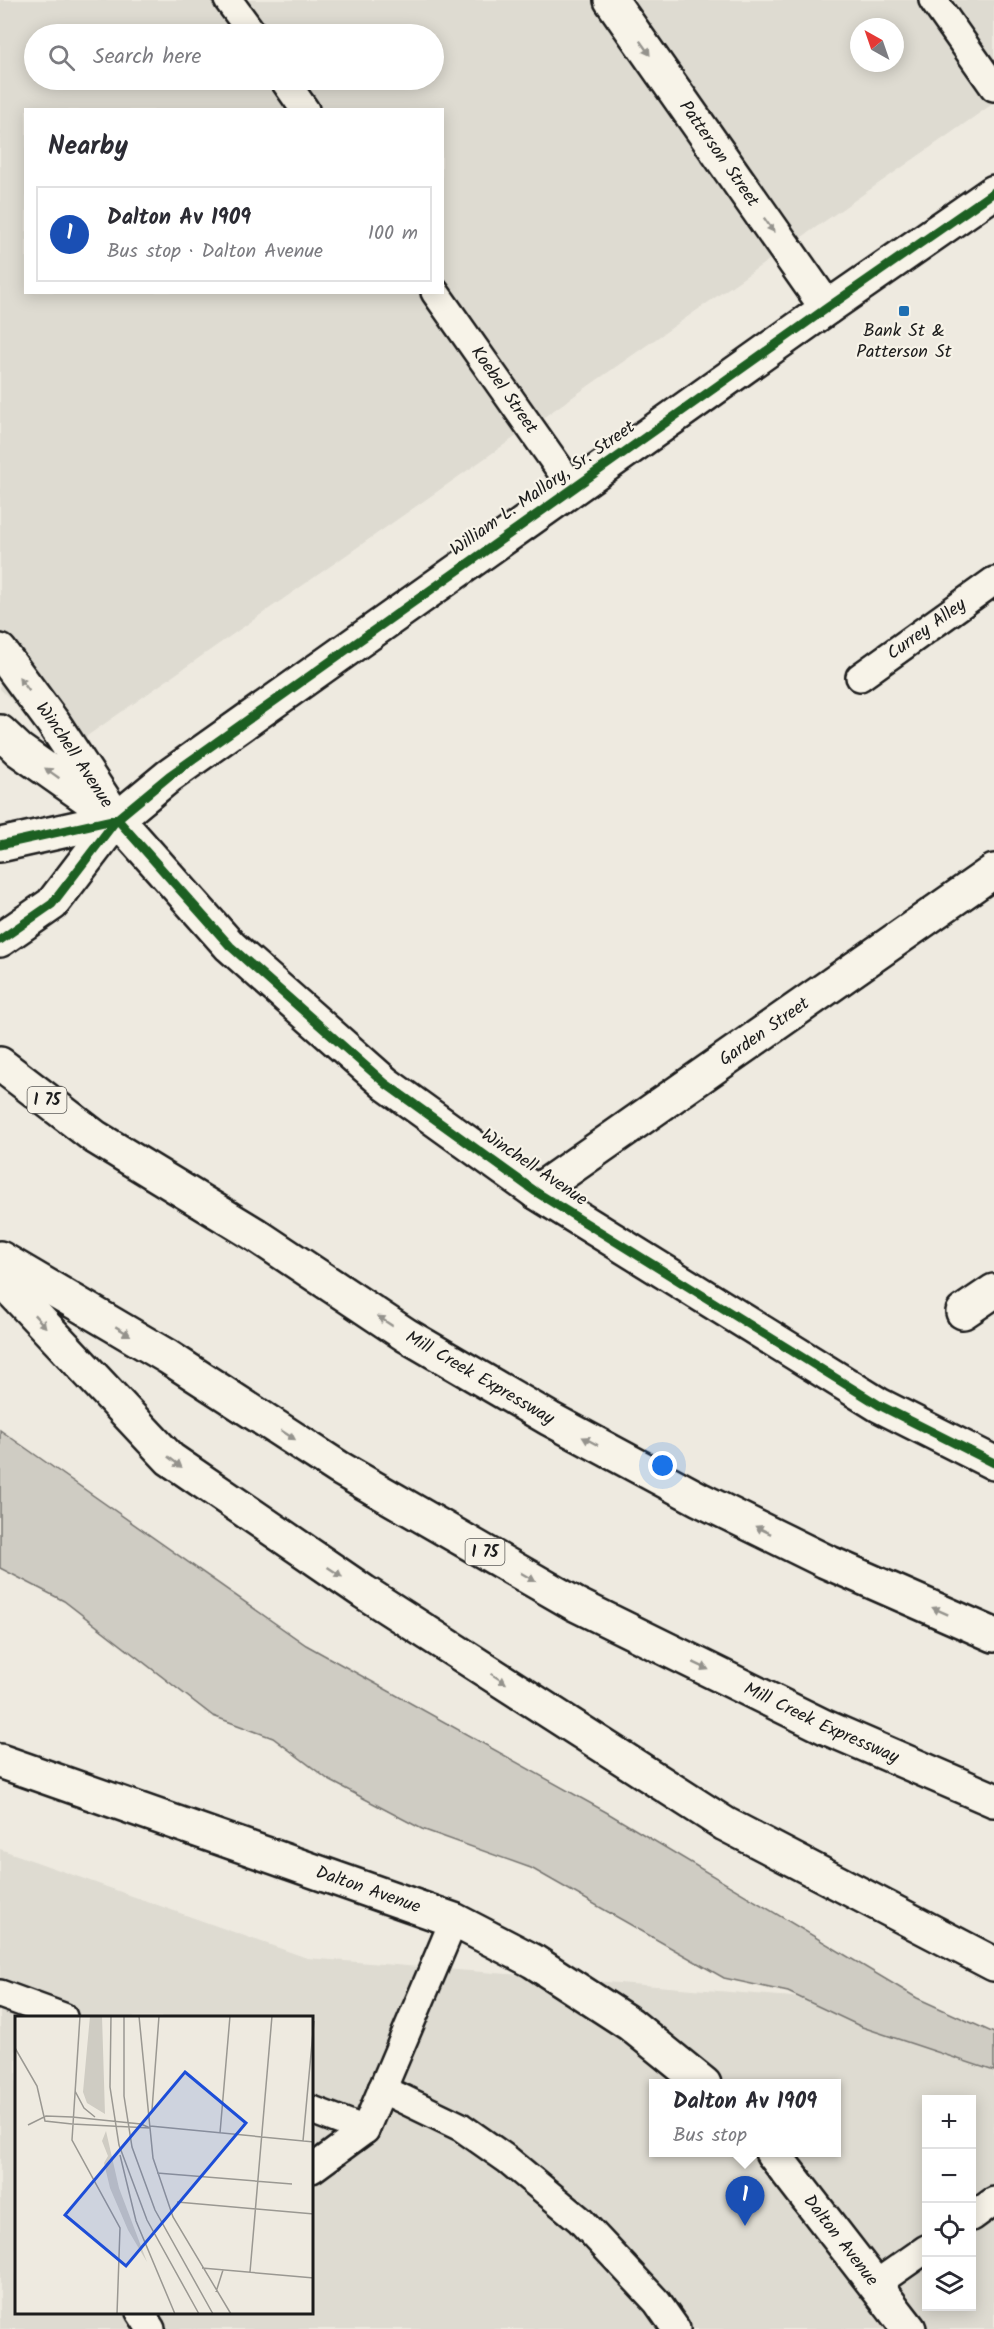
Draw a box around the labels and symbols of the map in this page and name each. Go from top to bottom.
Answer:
north arrow [850,18,904,72]
one-way arrow [639,40,650,56]
street label: Patterson Street [671,95,767,214]
one-way arrow [763,217,774,233]
marker: Bank St & Patterson St [897,304,911,318]
place label: Bank St & Patterson St [856,317,953,367]
street label: Koebel Street [463,340,546,441]
street label: William L. Mallory, Sr. Street [444,413,643,564]
street label: Currey Alley [881,590,973,668]
one-way arrow [19,677,31,692]
street label: Winchell Avenue [28,696,120,814]
one-way arrow [44,767,60,779]
street label: Garden Street [713,989,817,1074]
road number: I 75 [28,1087,66,1113]
street label: Winchell Avenue [475,1122,593,1214]
one-way arrow [33,1313,46,1328]
one-way arrow [378,1315,394,1327]
street label: Mill Creek Expressway [400,1323,560,1433]
one-way arrow [115,1325,131,1336]
one-way arrow [279,1429,296,1440]
one-way arrow [581,1436,598,1446]
your location [648,1451,677,1480]
one-way arrow [167,1455,183,1468]
one-way arrow [754,1526,772,1536]
road number: I 75 [466,1539,504,1565]
one-way arrow [327,1566,343,1578]
one-way arrow [520,1571,536,1582]
one-way arrow [931,1606,949,1616]
one-way arrow [693,1661,710,1670]
one-way arrow [491,1673,507,1684]
street label: Mill Creek Expressway [739,1675,904,1772]
street label: Dalton Avenue [312,1858,425,1922]
inset map [15,2016,314,2314]
pin: 1 [726,2176,764,2226]
street label: Dalton Avenue [796,2188,886,2293]

